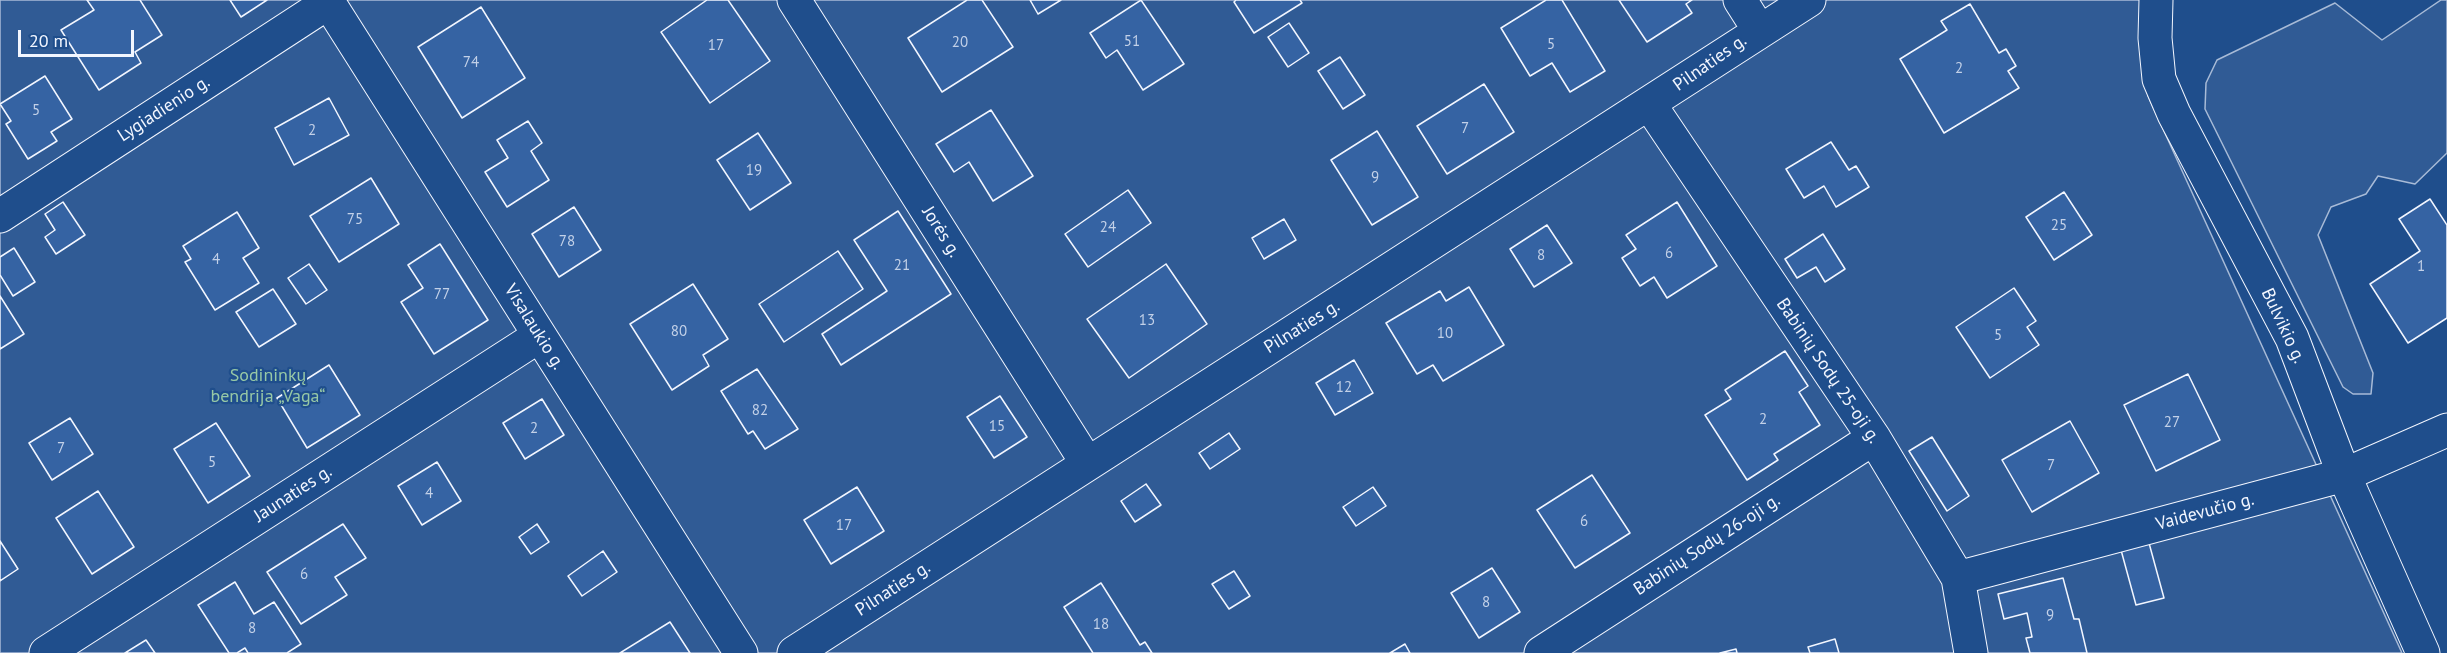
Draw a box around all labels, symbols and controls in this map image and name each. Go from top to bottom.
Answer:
scale bar [21,18,136,56]
text: 20 m [29,29,68,52]
street label: Pilnaties g. [1669,30,1751,96]
house number: 51 [1124,33,1140,51]
house number: 20 [952,34,968,52]
house number: 5 [1547,36,1555,54]
house number: 17 [708,37,724,55]
house number: 74 [463,54,479,72]
house number: 2 [1955,60,1963,78]
street label: Lygiadienio g. [114,71,214,147]
house number: 5 [32,102,40,120]
house number: 7 [1461,120,1469,138]
house number: 2 [308,122,316,140]
house number: 19 [746,162,762,180]
house number: 9 [1371,169,1379,187]
street label: Jorės g. [917,203,965,261]
house number: 75 [347,211,363,229]
house number: 25 [2051,217,2067,235]
house number: 24 [1100,219,1116,237]
house number: 78 [559,233,575,251]
house number: 6 [1665,245,1673,263]
house number: 8 [1537,247,1545,265]
house number: 4 [212,251,220,269]
house number: 21 [894,257,910,275]
house number: 1 [2417,258,2425,276]
street label: Visalaukio g. [499,280,569,374]
street label: Bulvikio g. [2256,285,2310,367]
house number: 77 [434,286,450,304]
street label: Babinių Sodų 25-oji g. [1771,294,1885,448]
street label: Pilnaties g. [1260,295,1344,359]
house number: 13 [1139,312,1155,330]
house number: 80 [671,323,687,341]
house number: 10 [1437,325,1453,343]
house number: 5 [1994,327,2002,345]
park label: Sodininkų bendrija „Vaga“ [211,365,325,407]
house number: 12 [1336,379,1352,397]
house number: 82 [752,402,768,420]
house number: 2 [1759,411,1767,429]
house number: 27 [2164,414,2180,432]
house number: 15 [989,418,1005,436]
house number: 2 [530,420,538,438]
house number: 7 [57,440,65,458]
house number: 5 [208,454,216,472]
house number: 7 [2047,457,2055,475]
street label: Jaunaties g. [250,461,336,527]
house number: 4 [425,485,433,503]
street label: Vaidevučio g. [2154,489,2256,535]
street label: Babinių Sodų 26-oji g. [1630,490,1784,600]
house number: 6 [1580,513,1588,531]
house number: 17 [836,517,852,535]
street label: Pilnaties g. [852,557,934,621]
house number: 6 [300,566,308,584]
house number: 8 [1482,594,1490,612]
house number: 9 [2046,607,2054,625]
house number: 18 [1093,616,1109,634]
house number: 8 [248,620,256,638]

